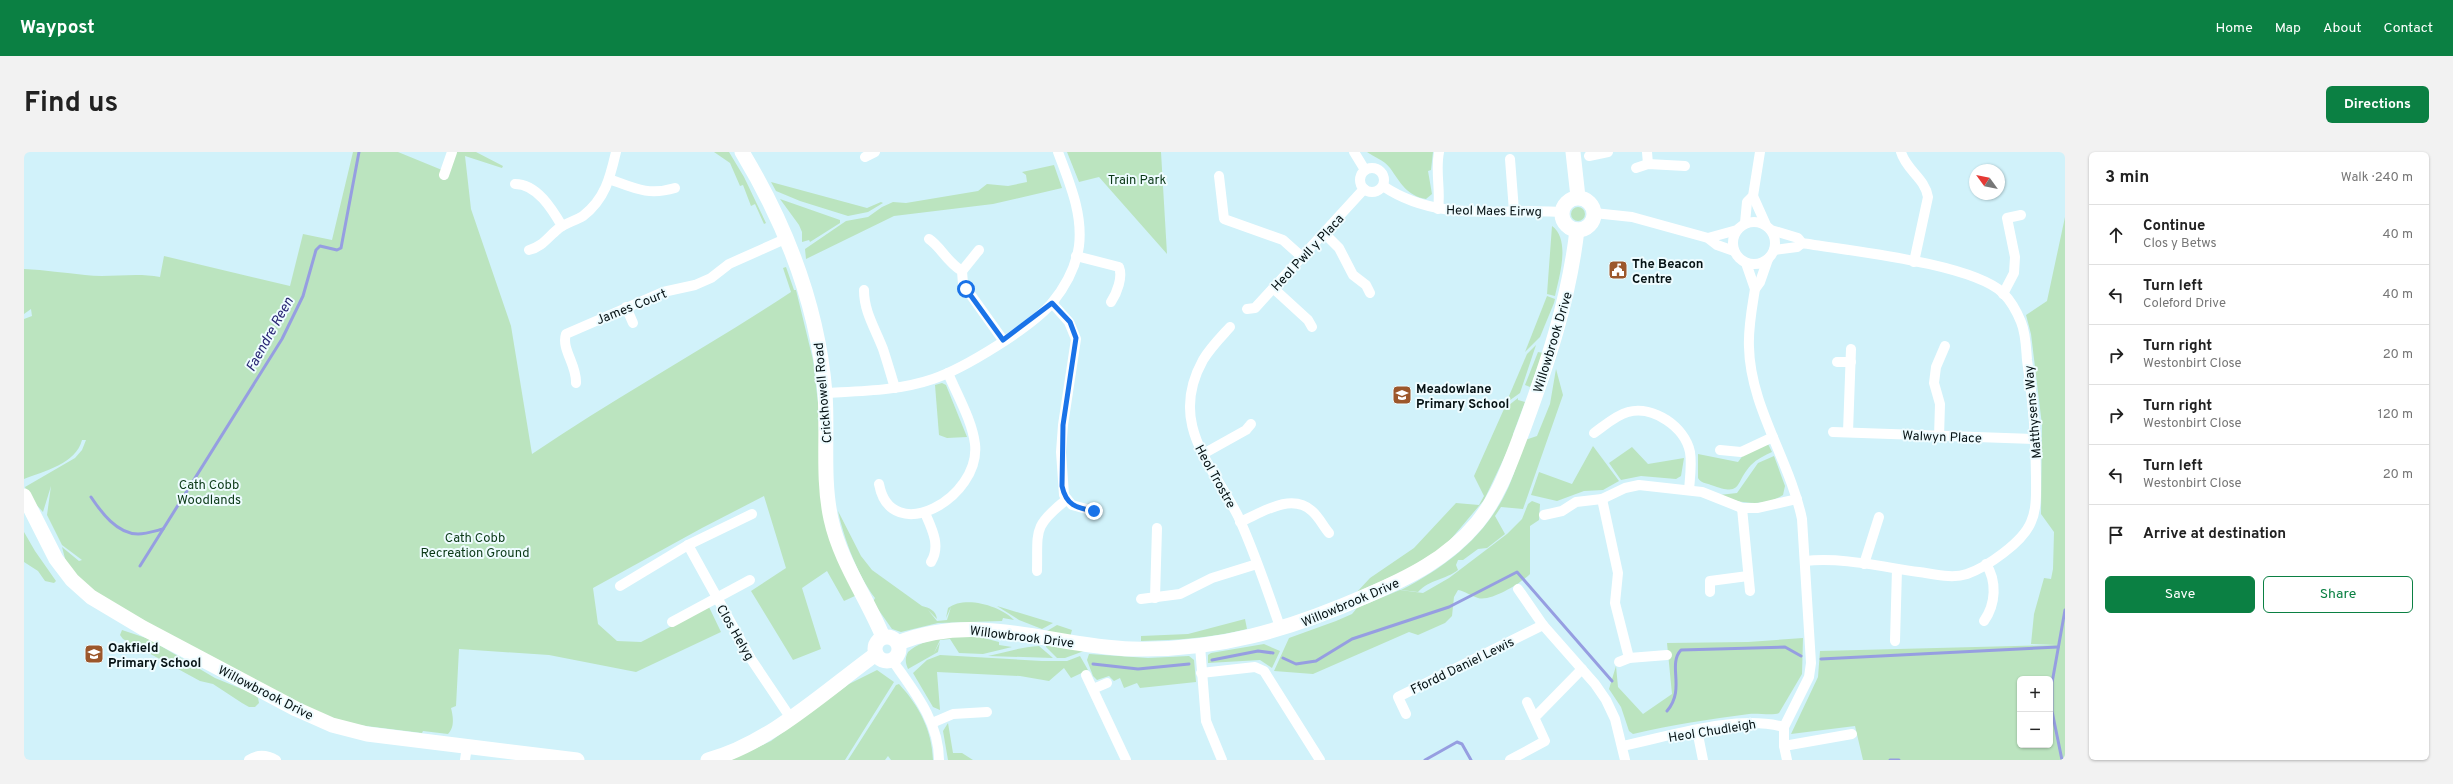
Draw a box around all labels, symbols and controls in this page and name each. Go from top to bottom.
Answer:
text: Waypost [20,16,95,40]
text: Home [2216,20,2253,37]
text: Map [2275,20,2301,37]
text: About [2323,20,2362,37]
text: Contact [2384,20,2433,37]
text: Find us [24,86,118,122]
button: Directions [2326,86,2429,123]
north arrow [1969,164,2005,200]
text: 3 min [2105,167,2149,189]
text: Walk · 240 m [2341,170,2413,186]
park label: Train Park [1108,173,1166,189]
street label: Heol Maes Eirwg [1446,203,1542,221]
street label: Heol Pwll y Placa [1269,212,1348,295]
text: Continue [2143,217,2205,236]
icon: ahead [2105,224,2127,246]
text: 40 m [2383,227,2413,243]
text: Clos y Betws [2143,236,2217,252]
place label: The Beacon Centre [1632,257,1704,288]
public building icon: The Beacon Centre [1607,259,1629,281]
text: Turn left [2143,277,2203,296]
route start [957,280,975,298]
icon: left [2105,284,2127,306]
street label: James Court [594,286,669,329]
text: 40 m [2383,287,2413,303]
street label: Willowbrook Drive [1531,290,1577,395]
water label: Faendre Reen [243,294,298,375]
text: Coleford Drive [2143,296,2226,312]
text: Turn right [2143,337,2212,356]
street label: Crickhowell Road [812,342,836,444]
icon: right [2105,344,2127,366]
text: 20 m [2383,347,2413,363]
text: Westonbirt Close [2143,356,2242,372]
street label: Matthysens Way [2022,364,2046,459]
place label: Meadowlane Primary School [1416,382,1509,413]
school or university icon: Meadowlane Primary School [1391,384,1413,406]
text: Turn right [2143,397,2212,416]
icon: right [2105,404,2127,426]
text: 120 m [2378,407,2413,423]
text: Westonbirt Close [2143,416,2242,432]
street label: Walwyn Place [1902,429,1982,447]
street label: Heol Trostre [1190,443,1238,511]
text: Turn left [2143,457,2203,476]
icon: left [2105,464,2127,486]
text: 20 m [2383,467,2413,483]
text: Westonbirt Close [2143,476,2242,492]
park label: Cath Cobb Woodlands [177,478,241,509]
route end [1085,502,1103,520]
icon: arrive [2105,524,2127,546]
text: Arrive at destination [2143,525,2286,544]
park label: Cath Cobb Recreation Ground [420,531,530,562]
street label: Willowbrook Drive [1299,576,1402,632]
button: Save [2105,576,2255,613]
button: Share [2263,576,2413,613]
street label: Clos Helyg [712,602,757,664]
street label: Willowbrook Drive [969,624,1075,652]
street label: Ffordd Daniel Lewis [1408,635,1517,699]
place label: Oakfield Primary School [108,641,201,672]
school or university icon: Oakfield Primary School [83,643,105,665]
street label: Willowbrook Drive [215,663,315,725]
map controls [2017,676,2053,748]
button: + [2017,676,2053,712]
button: − [2017,712,2053,748]
street label: Heol Chudleigh [1667,717,1757,747]

